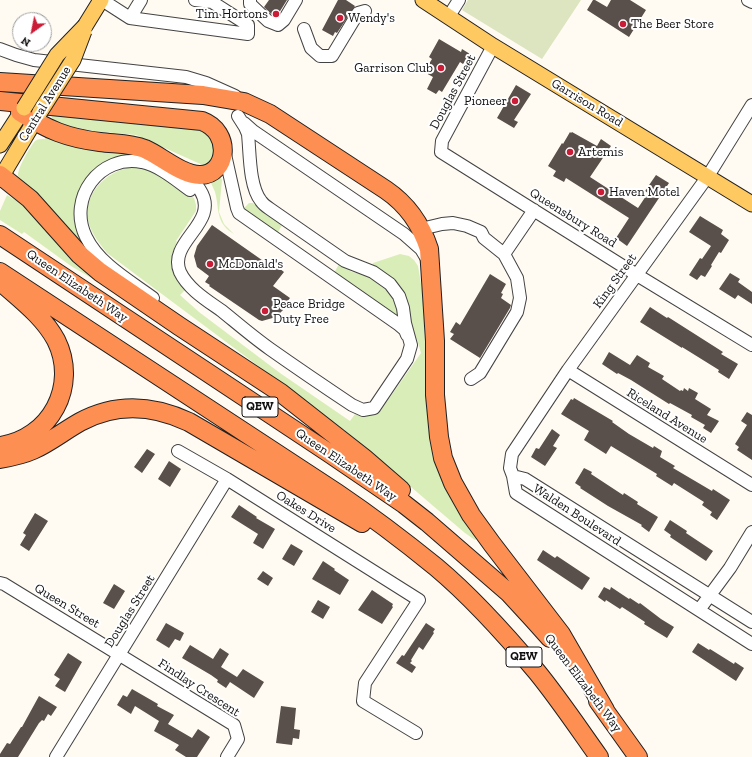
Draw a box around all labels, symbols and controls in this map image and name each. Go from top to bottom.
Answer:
place label: Tim Hortons [196,6,268,22]
marker: Tim Hortons [271,9,281,19]
place label: Wendy's [348,10,395,26]
north arrow [12,12,52,52]
marker: Wendy's [335,13,345,23]
place label: The Beer Store [631,16,714,32]
marker: The Beer Store [618,19,628,29]
text: N [19,34,33,49]
street label: Douglas Street [427,52,479,132]
place label: Garrison Club [354,60,433,76]
street label: Central Avenue [16,63,74,145]
marker: Garrison Club [436,63,446,73]
street label: Garrison Road [548,76,626,130]
place label: Pioneer [464,93,507,109]
marker: Pioneer [510,96,520,106]
place label: Artemis [578,144,623,160]
marker: Artemis [565,147,575,157]
place label: Haven Motel [609,184,680,200]
street label: Queensbury Road [527,185,619,251]
marker: Haven Motel [596,187,606,197]
street label: Queen Elizabeth Way [23,246,131,326]
street label: King Street [590,251,640,311]
place label: McDonald's [218,256,283,272]
marker: McDonald's [205,259,215,269]
place label: Peace Bridge Duty Free [273,296,345,327]
marker: Peace Bridge Duty Free [260,306,270,316]
street label: Riceland Avenue [624,385,710,447]
road number: QEW [242,397,278,417]
street label: Queen Elizabeth Way [292,425,400,505]
street label: Walden Boulevard [530,481,624,549]
street label: Oakes Drive [273,487,339,537]
street label: Douglas Street [101,572,159,650]
street label: Queen Street [31,580,103,632]
street label: Queen Elizabeth Way [541,631,625,735]
road number: QEW [506,647,542,667]
street label: Findlay Crescent [155,656,243,720]

